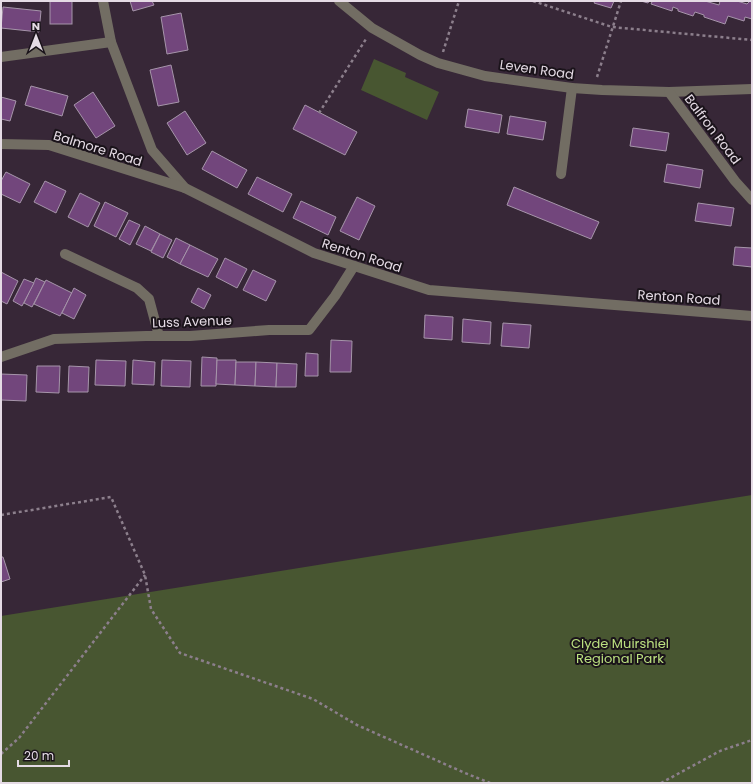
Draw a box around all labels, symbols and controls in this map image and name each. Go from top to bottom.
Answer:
north arrow [16,16,56,56]
text: N [32,18,40,34]
street label: Leven Road [499,55,575,84]
street label: Balfron Road [680,90,745,168]
street label: Balmore Road [51,126,145,171]
street label: Renton Road [319,234,404,277]
street label: Renton Road [637,285,721,310]
street label: Luss Avenue [152,311,232,332]
park label: Clyde Muirshiel Regional Park [571,634,669,668]
scale bar [18,742,69,768]
text: 20 m [24,747,54,764]

